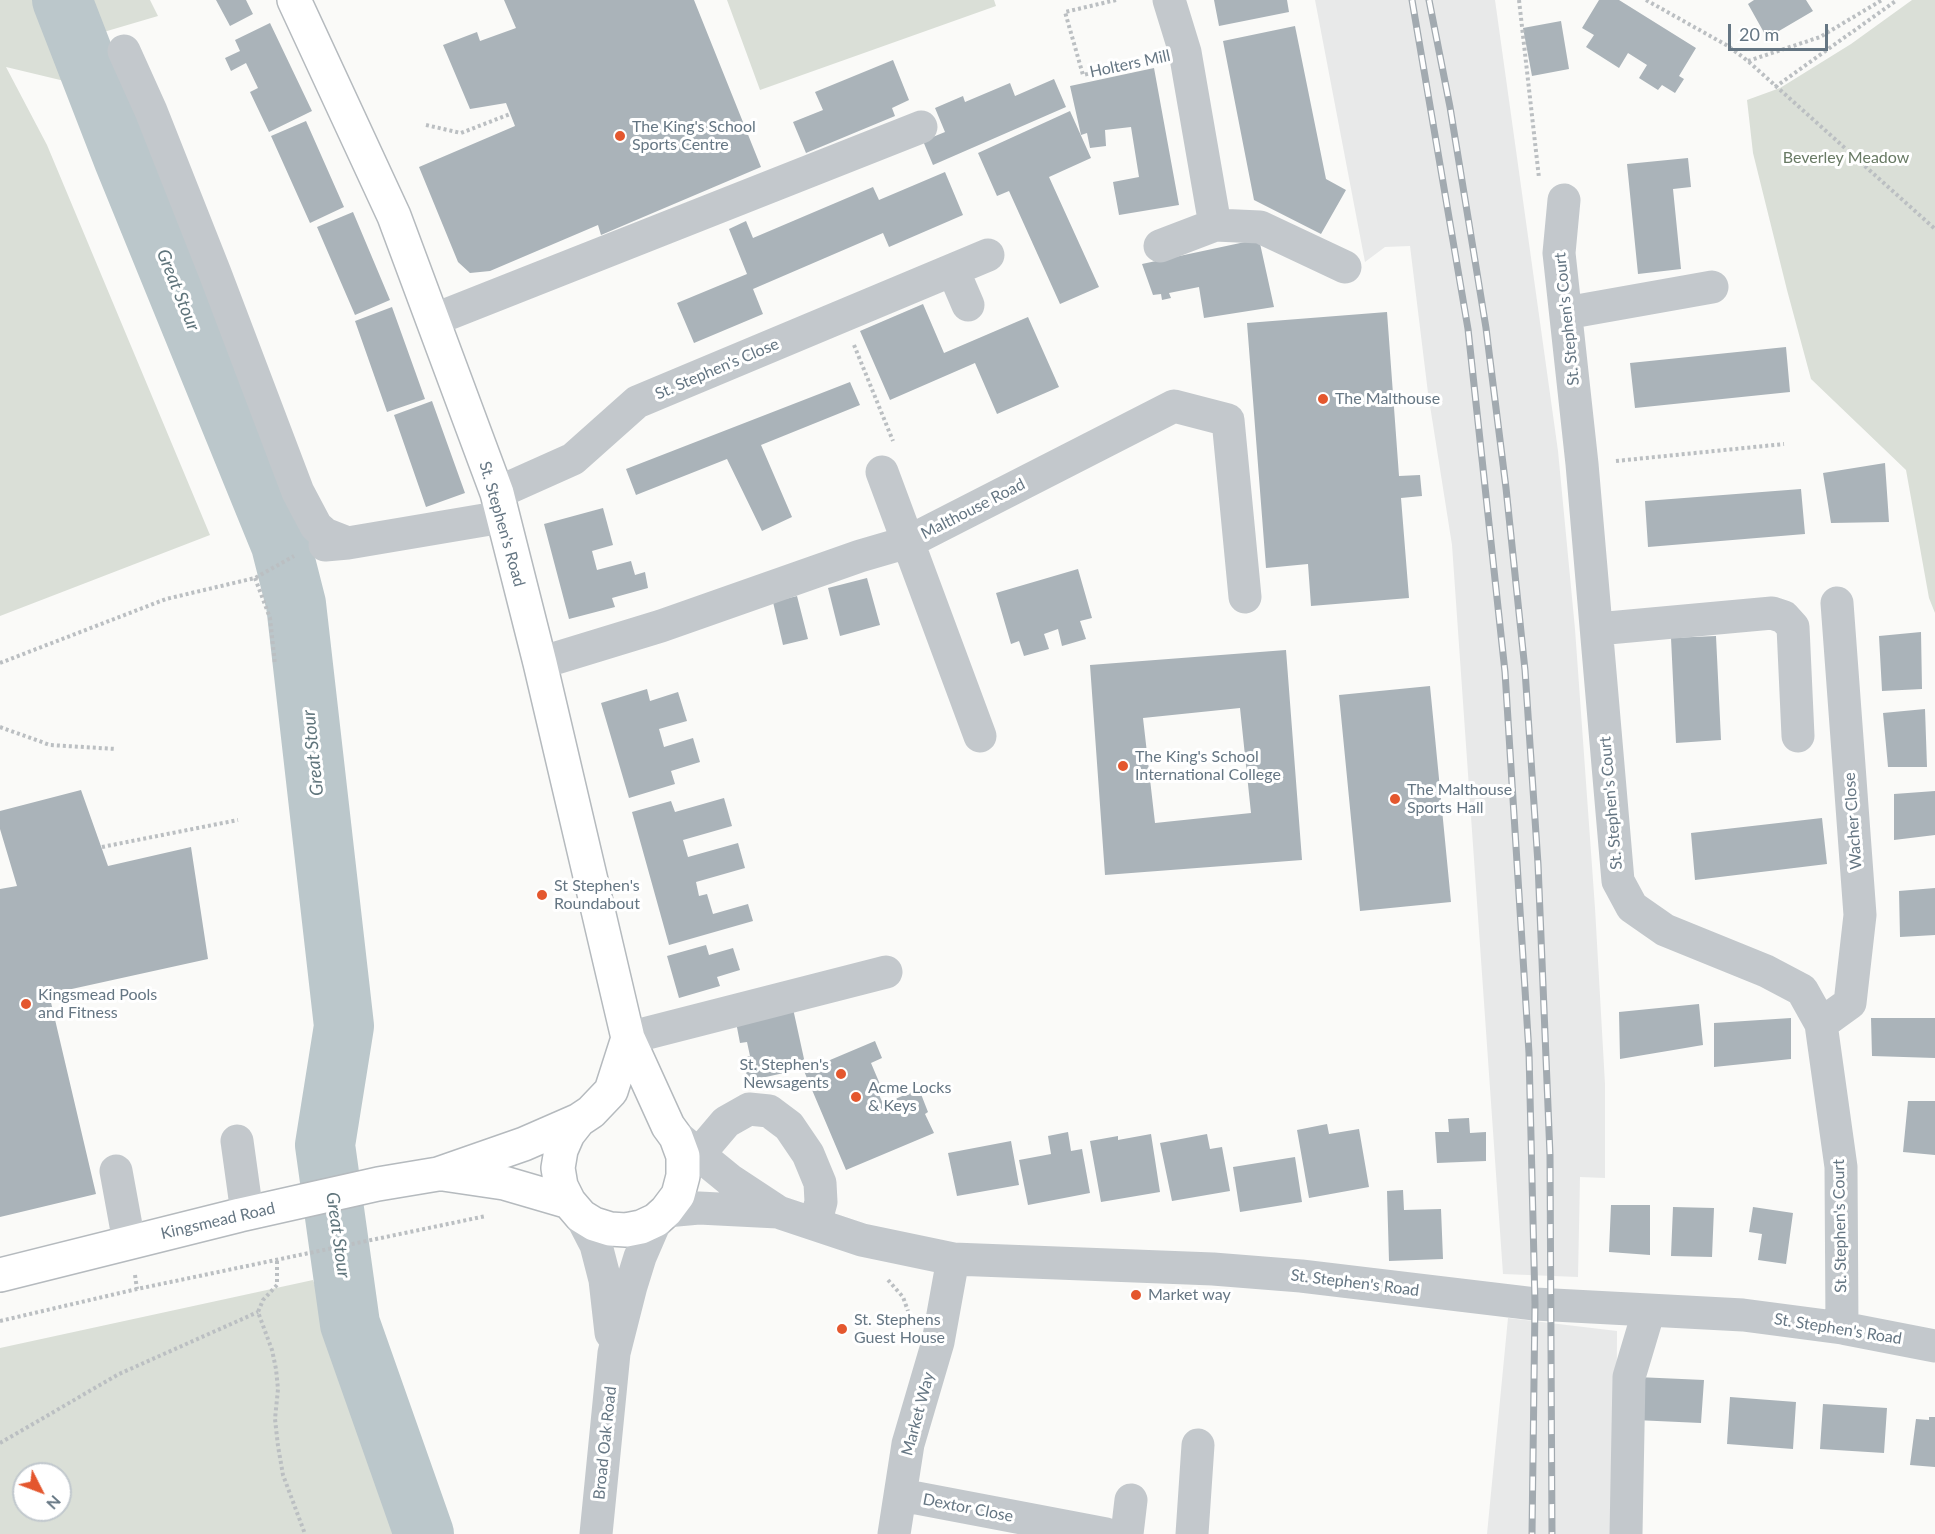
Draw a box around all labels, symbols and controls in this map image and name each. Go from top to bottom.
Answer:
scale bar [1731,12,1832,50]
text: 20 m [1739,23,1779,45]
street label: Holters Mill [1088,46,1172,82]
place label: The King's School Sports Centre [632,117,756,155]
marker: The King's School Sports Centre [613,129,627,143]
park label: Beverley Meadow [1783,148,1909,168]
water label: Great Stour [152,246,204,334]
street label: St. Stephen's Court [1550,251,1584,387]
street label: St. Stephen's Close [652,334,782,404]
place label: The Malthouse [1335,389,1440,409]
marker: The Malthouse [1316,392,1330,406]
street label: St. Stephen's Road [475,459,529,589]
street label: Malthouse Road [918,475,1028,543]
water label: Great Stour [298,709,328,797]
street label: St. Stephen's Court [1596,736,1626,870]
place label: The King's School International College [1135,747,1281,785]
marker: The King's School International College [1116,759,1130,773]
street label: Wacher Close [1840,772,1866,870]
place label: The Malthouse Sports Hall [1407,780,1512,818]
marker: The Malthouse Sports Hall [1388,792,1402,806]
place label: St Stephen's Roundabout [554,876,640,914]
marker: St Stephen's Roundabout [535,888,549,902]
place label: Kingsmead Pools and Fitness [38,985,157,1023]
marker: Kingsmead Pools and Fitness [19,997,33,1011]
place label: St. Stephen's Newsagents [739,1055,829,1093]
marker: St. Stephen's Newsagents [834,1067,848,1081]
place label: Acme Locks & Keys [868,1078,951,1116]
marker: Acme Locks & Keys [849,1090,863,1104]
street label: St. Stephen's Court [1829,1159,1851,1293]
water label: Great Stour [321,1191,355,1279]
street label: Kingsmead Road [159,1199,277,1243]
street label: St. Stephen's Road [1290,1266,1420,1300]
place label: Market way [1148,1285,1231,1305]
marker: Market way [1129,1288,1143,1302]
street label: St. Stephen's Road [1773,1309,1903,1349]
place label: St. Stephens Guest House [854,1310,945,1348]
marker: St. Stephens Guest House [835,1322,849,1336]
street label: Market Way [898,1370,938,1458]
street label: Broad Oak Road [589,1385,621,1501]
north arrow [12,1462,72,1522]
street label: Dextor Close [921,1490,1015,1526]
text: N [43,1492,65,1514]

